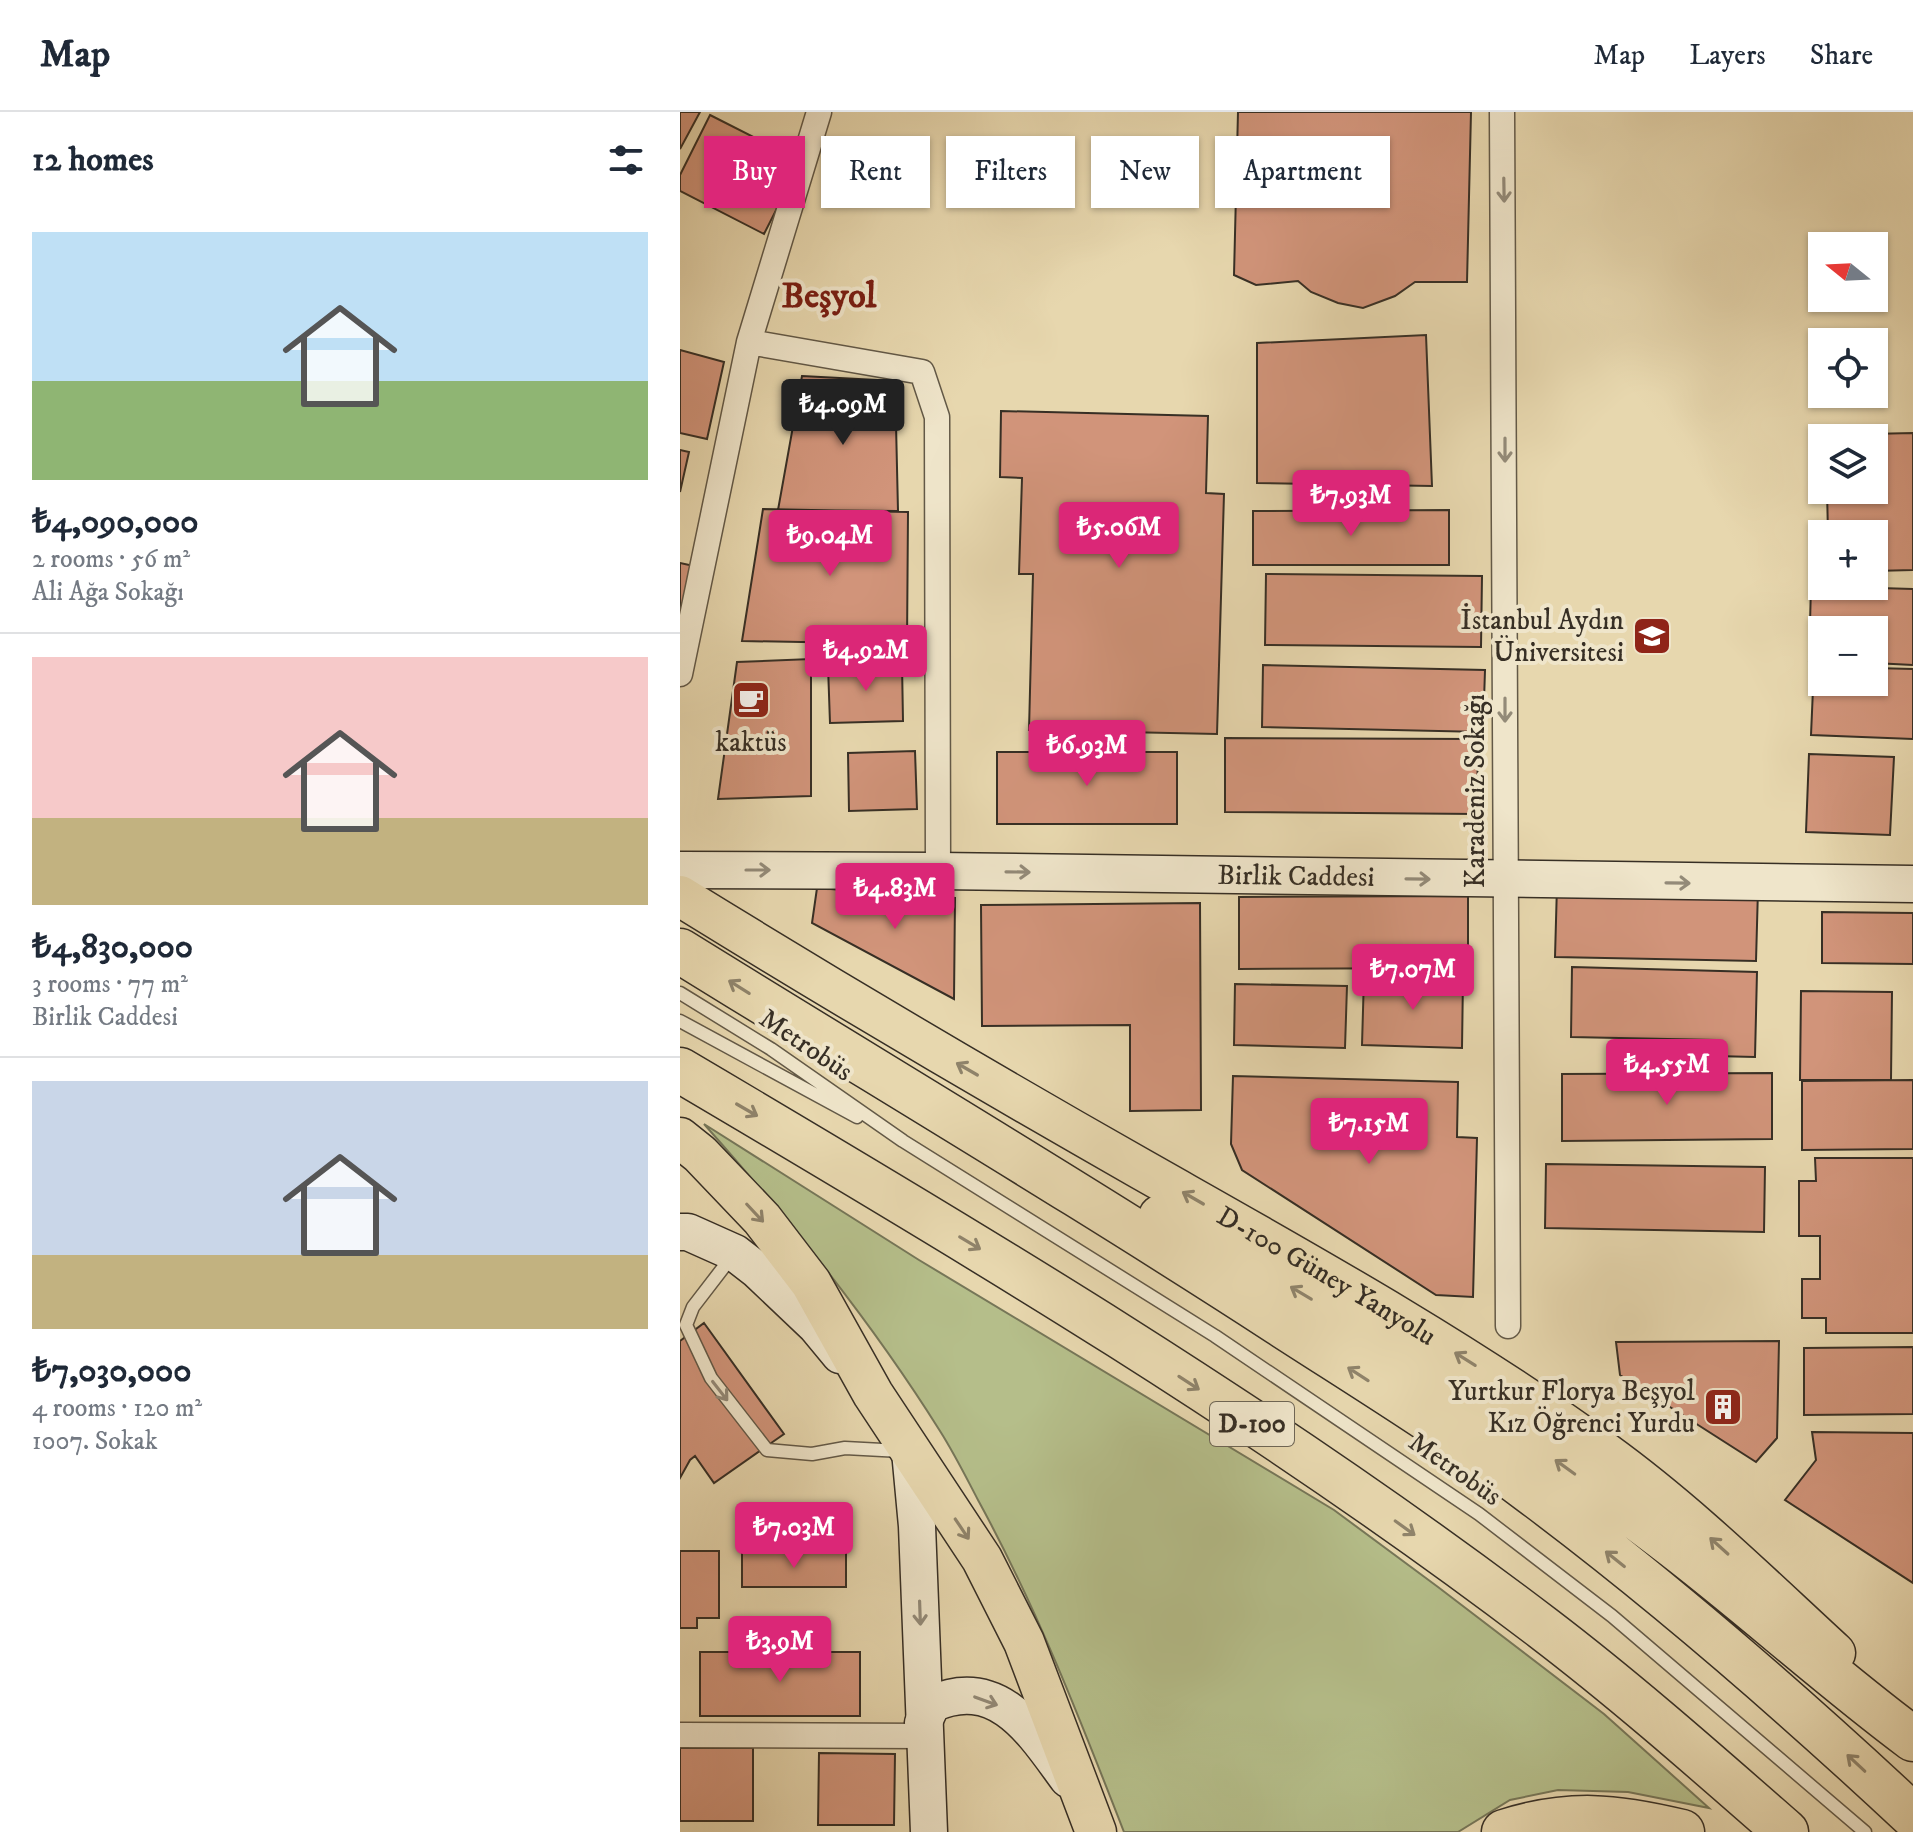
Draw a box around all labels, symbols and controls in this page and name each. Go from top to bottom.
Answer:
text: Map [40,31,110,79]
text: Map [1594,38,1645,73]
text: Layers [1689,38,1766,73]
text: Share [1810,38,1873,73]
chip: Buy [704,136,805,208]
chip: Rent [821,136,930,208]
chip: Filters [946,136,1075,208]
chip: New [1091,136,1199,208]
chip: Apartment [1215,136,1390,208]
icon: filters [604,138,648,182]
text: 12 homes [32,139,154,181]
one-way arrow [1496,176,1511,203]
north arrow [1808,232,1888,312]
map controls [1808,232,1888,696]
district label: Beşyol [782,274,878,319]
icon: home [268,284,412,428]
button: locate [1808,328,1888,408]
pin: ₺4.09M [778,379,908,447]
text: ₺4.09M [799,388,887,421]
button: layers [1808,424,1888,504]
one-way arrow [1497,436,1513,463]
pin: ₺7.93M [1286,470,1416,538]
text: ₺7.93M [1310,479,1392,512]
text: ₺4,090,000 [32,501,199,543]
pin: ₺5.06M [1054,502,1184,570]
pin: ₺9.04M [765,510,895,578]
text: ₺5.06M [1077,511,1161,544]
text: ₺9.04M [787,519,873,552]
button: + [1808,520,1888,600]
text: 2 rooms · 56 m² [32,543,190,576]
text: Ali Ağa Sokağı [32,576,184,609]
place label: İstanbul Aydın Üniversitesi [1460,603,1624,670]
school or university icon: İstanbul Aydın Üniversitesi [1631,615,1673,657]
button: − [1808,616,1888,696]
pin: ₺4.92M [801,625,931,693]
text: ₺4.92M [823,634,909,667]
cafe icon: kaktüs [730,679,772,721]
street label: Karadeniz Sokağı [1458,694,1493,888]
one-way arrow [1497,696,1513,723]
icon: home [268,709,412,853]
pin: ₺6.93M [1022,720,1152,788]
place label: kaktüs [715,725,787,760]
text: ₺6.93M [1046,729,1128,762]
street label: Birlik Caddesi [1217,857,1375,894]
one-way arrow [744,862,771,878]
pin: ₺4.83M [830,863,960,931]
one-way arrow [1004,864,1031,880]
one-way arrow [1404,871,1431,887]
text: ₺4.83M [853,872,937,905]
one-way arrow [1664,875,1691,890]
text: ₺4,830,000 [32,926,193,968]
pin: ₺7.07M [1348,944,1478,1012]
text: ₺7.07M [1370,953,1456,986]
text: 3 rooms · 77 m² [32,968,188,1001]
one-way arrow [728,979,751,995]
text: Birlik Caddesi [32,1001,178,1034]
street label: Metrobüs [752,1001,860,1089]
pin: ₺4.55M [1602,1039,1732,1107]
text: ₺4.55M [1624,1048,1710,1081]
one-way arrow [956,1061,980,1076]
pin: ₺7.15M [1304,1098,1434,1166]
one-way arrow [735,1102,758,1118]
text: ₺7.15M [1329,1107,1409,1140]
icon: home [268,1133,412,1277]
one-way arrow [1182,1190,1205,1206]
street label: D-100 Güney Yanyolu [1211,1198,1443,1354]
one-way arrow [746,1203,765,1223]
one-way arrow [958,1236,981,1252]
one-way arrow [1290,1285,1313,1301]
text: ₺7,030,000 [32,1350,192,1392]
one-way arrow [1454,1350,1477,1366]
one-way arrow [1348,1366,1370,1382]
place label: Yurtkur Florya Beşyol Kız Öğrenci Yurdu [1448,1374,1696,1441]
one-way arrow [1178,1375,1200,1391]
one-way arrow [711,1380,729,1401]
building icon: Yurtkur Florya Beşyol Kız Öğrenci Yurdu [1702,1386,1744,1428]
text: 4 rooms · 120 m² [32,1392,202,1425]
road number: D-100 [1210,1402,1294,1446]
street label: Metrobüs [1402,1424,1508,1514]
text: 1007. Sokak [32,1425,158,1458]
one-way arrow [1555,1458,1576,1475]
pin: ₺7.03M [729,1502,859,1570]
text: ₺7.03M [753,1511,835,1544]
one-way arrow [954,1518,971,1540]
one-way arrow [1394,1520,1416,1536]
one-way arrow [1709,1537,1729,1556]
one-way arrow [1605,1550,1625,1568]
one-way arrow [912,1599,927,1626]
pin: ₺3.9M [724,1616,836,1684]
text: ₺3.9M [746,1625,814,1658]
one-way arrow [973,1694,998,1709]
one-way arrow [1846,1754,1866,1772]

